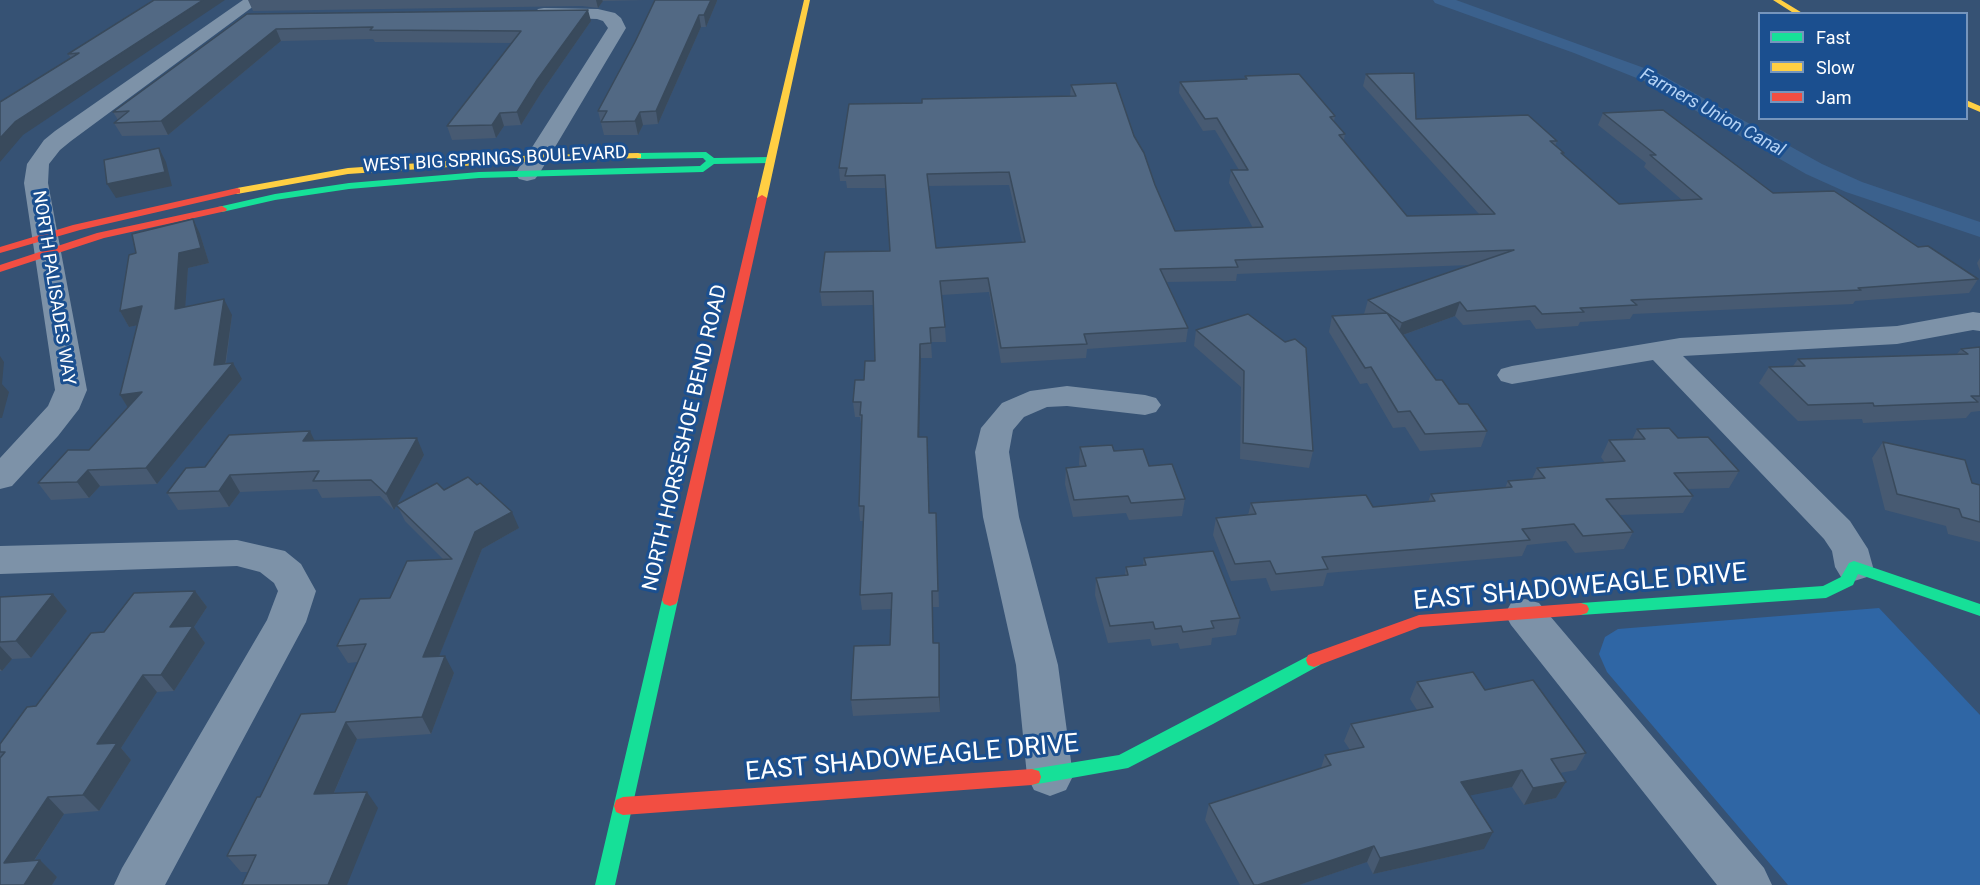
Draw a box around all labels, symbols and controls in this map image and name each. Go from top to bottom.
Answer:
legend [1758,12,1968,120]
text: Fast [1816,27,1851,48]
text: Slow [1816,57,1855,78]
water label: Farmers Union Canal [1636,64,1788,162]
text: Jam [1816,87,1852,108]
street label: WEST BIG SPRINGS BOULEVARD [363,142,627,178]
street label: NORTH PALISADES WAY [27,189,79,387]
street label: NORTH HORSESHOE BEND ROAD [638,282,734,594]
street label: EAST SHADOWEAGLE DRIVE [1412,558,1748,618]
street label: EAST SHADOWEAGLE DRIVE [744,729,1080,789]

